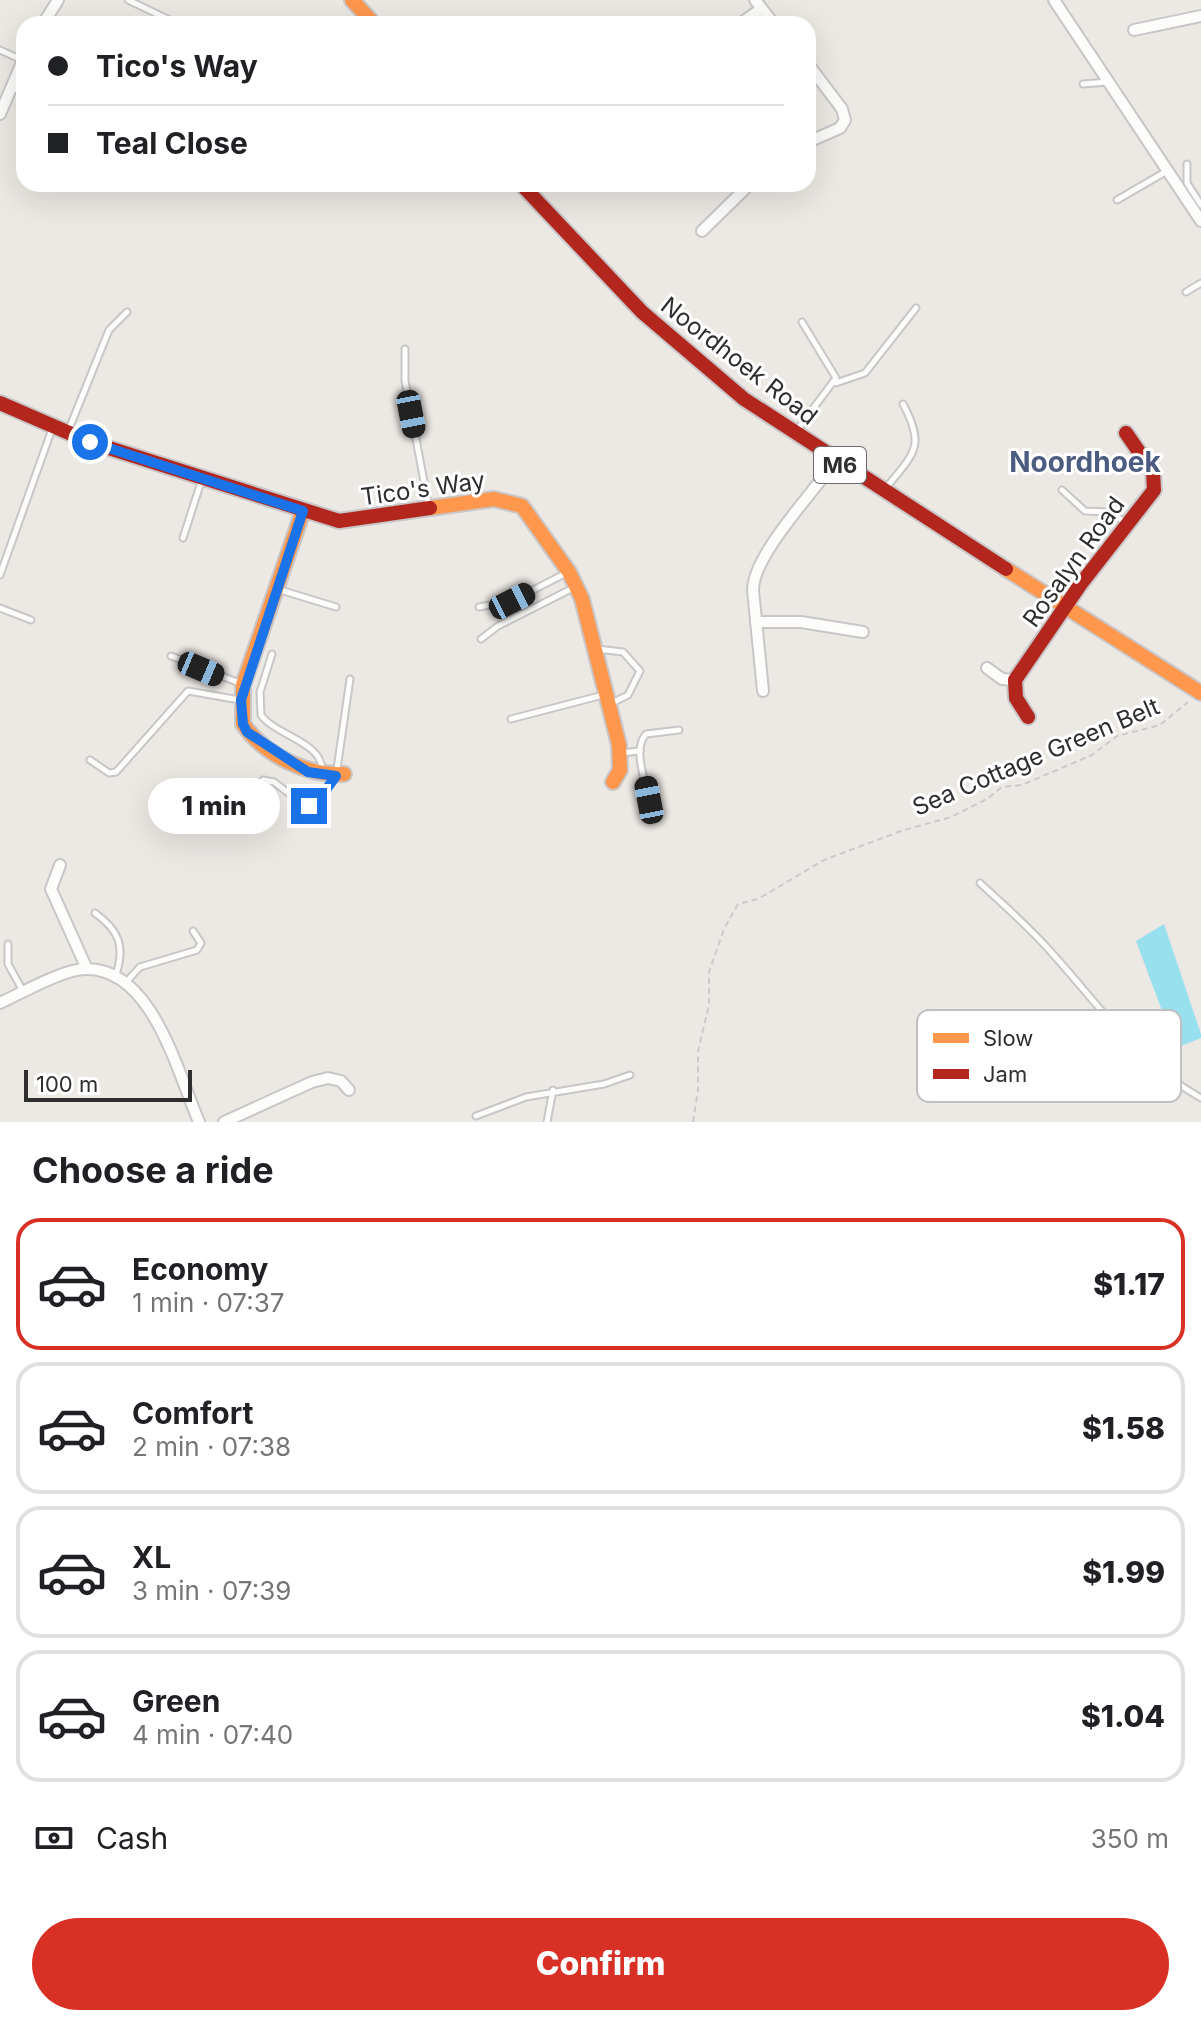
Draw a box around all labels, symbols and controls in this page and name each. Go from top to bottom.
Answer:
text: Tico's Way [96,48,258,84]
text: Teal Close [96,125,248,161]
street label: Noordhoek Road [655,291,823,431]
car [395,388,427,440]
route start [72,424,108,460]
district label: Noordhoek [1009,445,1162,479]
road number: M6 [814,447,866,483]
street label: Tico's Way [359,465,487,512]
street label: Rosalyn Road [1017,491,1131,632]
car [485,579,539,623]
car [174,649,228,689]
street label: Sea Cottage Green Belt [908,691,1164,822]
car [633,774,665,826]
callout: 1 min [149,778,281,834]
route end [291,788,327,824]
text: 1 min [181,790,247,821]
legend [917,1010,1181,1102]
text: Slow [983,1025,1033,1051]
text: Jam [983,1061,1027,1087]
scale bar [24,1066,192,1102]
text: 100 m [36,1071,98,1097]
text: Choose a ride [32,1148,274,1192]
icon: car [36,1248,108,1320]
text: Economy [132,1251,268,1287]
text: $1.17 [1093,1266,1165,1302]
text: 1 min · 07:37 [132,1287,284,1318]
icon: car [36,1392,108,1464]
text: Comfort [132,1395,253,1431]
text: $1.58 [1082,1410,1165,1446]
text: 2 min · 07:38 [132,1431,291,1462]
icon: car [36,1536,108,1608]
text: XL [132,1539,171,1575]
text: $1.99 [1082,1554,1165,1590]
text: 3 min · 07:39 [132,1575,291,1606]
icon: car [36,1680,108,1752]
text: Green [132,1683,220,1719]
text: $1.04 [1081,1698,1165,1734]
text: 4 min · 07:40 [132,1719,293,1750]
icon: cash [32,1816,76,1860]
text: Cash [96,1820,168,1856]
text: 350 m [1091,1823,1169,1854]
button: Confirm [32,1918,1169,2010]

